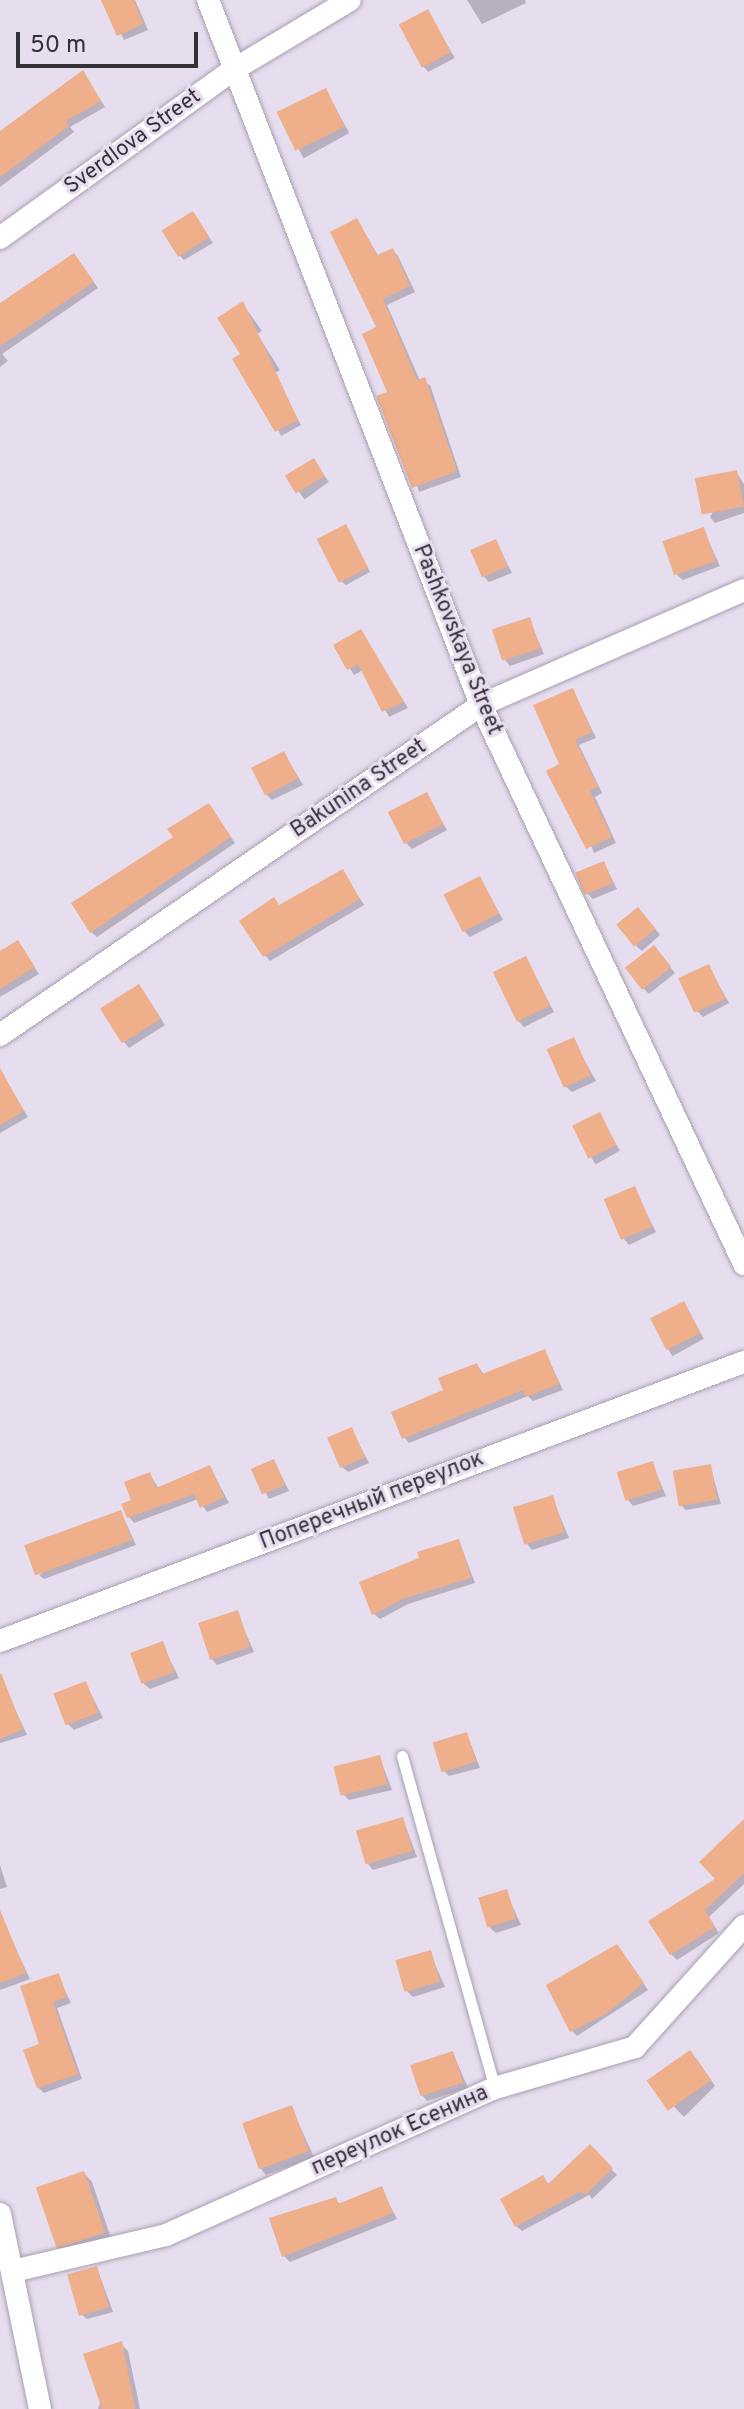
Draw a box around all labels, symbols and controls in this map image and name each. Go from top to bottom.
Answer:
scale bar [20,16,202,66]
text: 50 m [30,31,86,61]
street label: Sverdlova Street [60,84,206,200]
street label: Pashkovskaya Street [407,541,507,739]
street label: Bakunina Street [286,734,432,844]
street label: Поперечный переулок [256,1446,488,1556]
street label: переулок Есенина [308,2080,492,2182]

